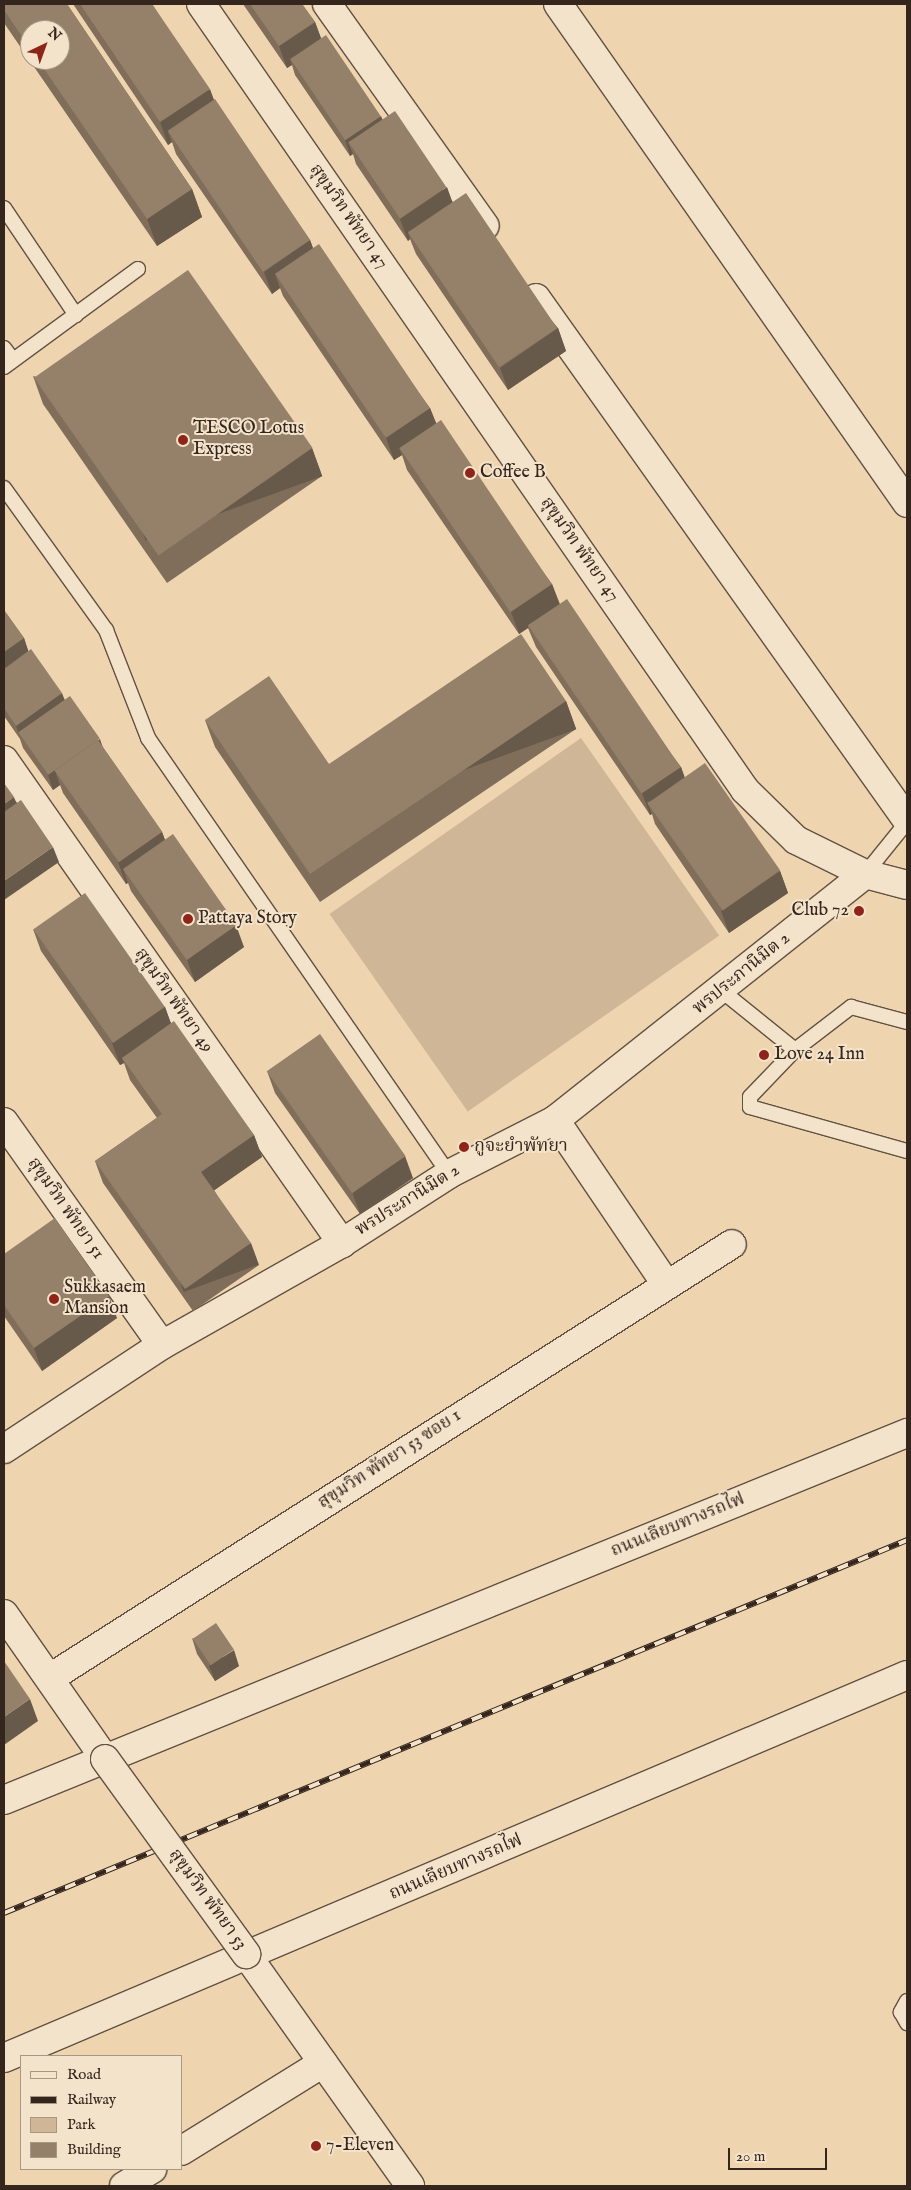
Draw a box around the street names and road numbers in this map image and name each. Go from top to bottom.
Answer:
street label: สุขุมวิท พัทยา 47 [304,160,392,274]
street label: สุขุมวิท พัทยา 47 [535,493,623,607]
street label: พรประภานิมิต 2 [689,928,795,1020]
street label: สุขุมวิท พัทยา 49 [129,945,217,1057]
street label: สุขุมวิท พัทยา 51 [22,1154,108,1264]
street label: พรประภานิมิต 2 [352,1160,464,1242]
street label: สุขุมวิท พัทยา 53 ซอย 1 [314,1406,466,1514]
street label: ถนนเลียบทางรถไฟ [608,1489,748,1563]
street label: ถนนเลียบทางรถไฟ [386,1830,526,1906]
street label: สุขุมวิท พัทยา 53 [163,1845,251,1955]

